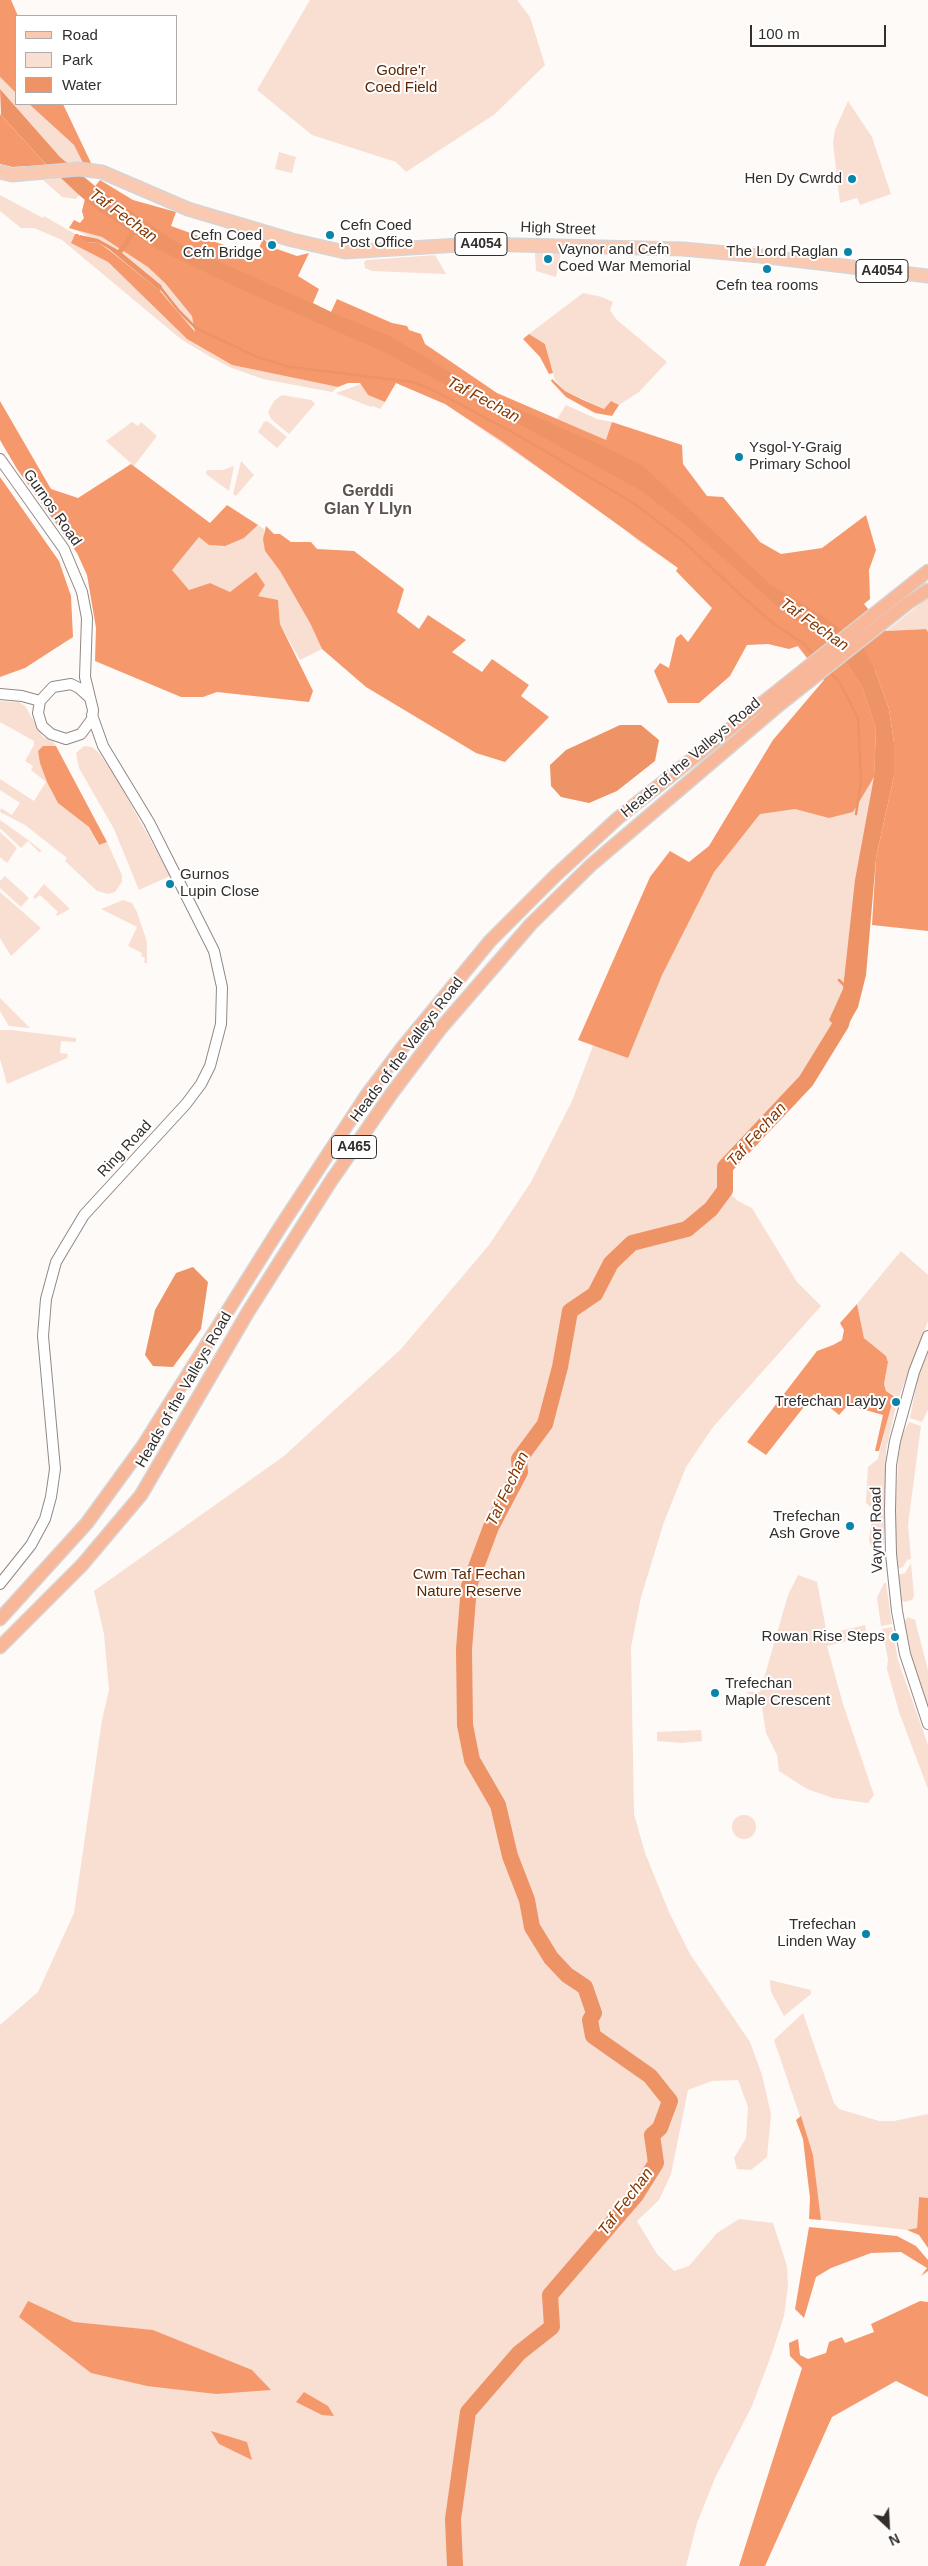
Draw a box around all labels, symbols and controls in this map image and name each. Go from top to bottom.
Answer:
legend [15,15,178,105]
scale bar [753,15,889,47]
text: 100 m [758,25,800,42]
text: Road [62,26,98,43]
text: Park [62,51,93,68]
park label: Godre'r Coed Field [365,62,437,97]
text: Water [62,76,101,93]
place label: Hen Dy Cwrdd [744,170,842,188]
marker: Hen Dy Cwrdd [846,173,858,185]
water label: Taf Fechan [85,185,161,247]
place label: Cefn Coed Post Office [340,217,413,252]
street label: High Street [520,219,596,239]
place label: Cefn Coed Cefn Bridge [183,227,262,262]
marker: Cefn Coed Post Office [324,229,336,241]
road number: A4054 [455,232,507,255]
marker: Cefn Coed Cefn Bridge [266,239,278,251]
place label: Vaynor and Cefn Coed War Memorial [558,241,691,276]
place label: The Lord Raglan [726,243,838,261]
marker: The Lord Raglan [842,246,854,258]
marker: Vaynor and Cefn Coed War Memorial [542,253,554,265]
road number: A4054 [856,260,908,282]
marker: Cefn tea rooms [761,263,773,275]
place label: Cefn tea rooms [716,277,818,295]
water label: Taf Fechan [443,373,523,427]
place label: Ysgol-Y-Graig Primary School [749,439,851,474]
marker: Ysgol-Y-Graig Primary School [733,451,745,463]
street label: Gurnos Road [19,466,85,550]
district label: Gerddi Glan Y Llyn [324,482,412,520]
water label: Taf Fechan [776,594,852,656]
street label: Heads of the Valleys Road [618,694,764,822]
place label: Gurnos Lupin Close [180,866,259,901]
marker: Gurnos Lupin Close [164,878,176,890]
street label: Heads of the Valleys Road [347,974,467,1126]
water label: Taf Fechan [723,1099,791,1171]
street label: Ring Road [94,1117,156,1181]
road number: A465 [332,1136,376,1158]
street label: Heads of the Valleys Road [132,1309,236,1471]
place label: Trefechan Layby [775,1393,886,1411]
marker: Trefechan Layby [890,1396,902,1408]
water label: Taf Fechan [483,1449,533,1529]
street label: Vaynor Road [867,1487,887,1573]
place label: Trefechan Ash Grove [769,1508,840,1543]
marker: Trefechan Ash Grove [844,1520,856,1532]
park label: Cwm Taf Fechan Nature Reserve [413,1566,525,1601]
place label: Rowan Rise Steps [762,1628,885,1646]
marker: Rowan Rise Steps [889,1631,901,1643]
place label: Trefechan Maple Crescent [725,1675,830,1710]
marker: Trefechan Maple Crescent [709,1687,721,1699]
place label: Trefechan Linden Way [777,1916,856,1951]
marker: Trefechan Linden Way [860,1928,872,1940]
water label: Taf Fechan [594,2164,658,2240]
north arrow [863,2501,913,2551]
text: N [886,2530,902,2549]

